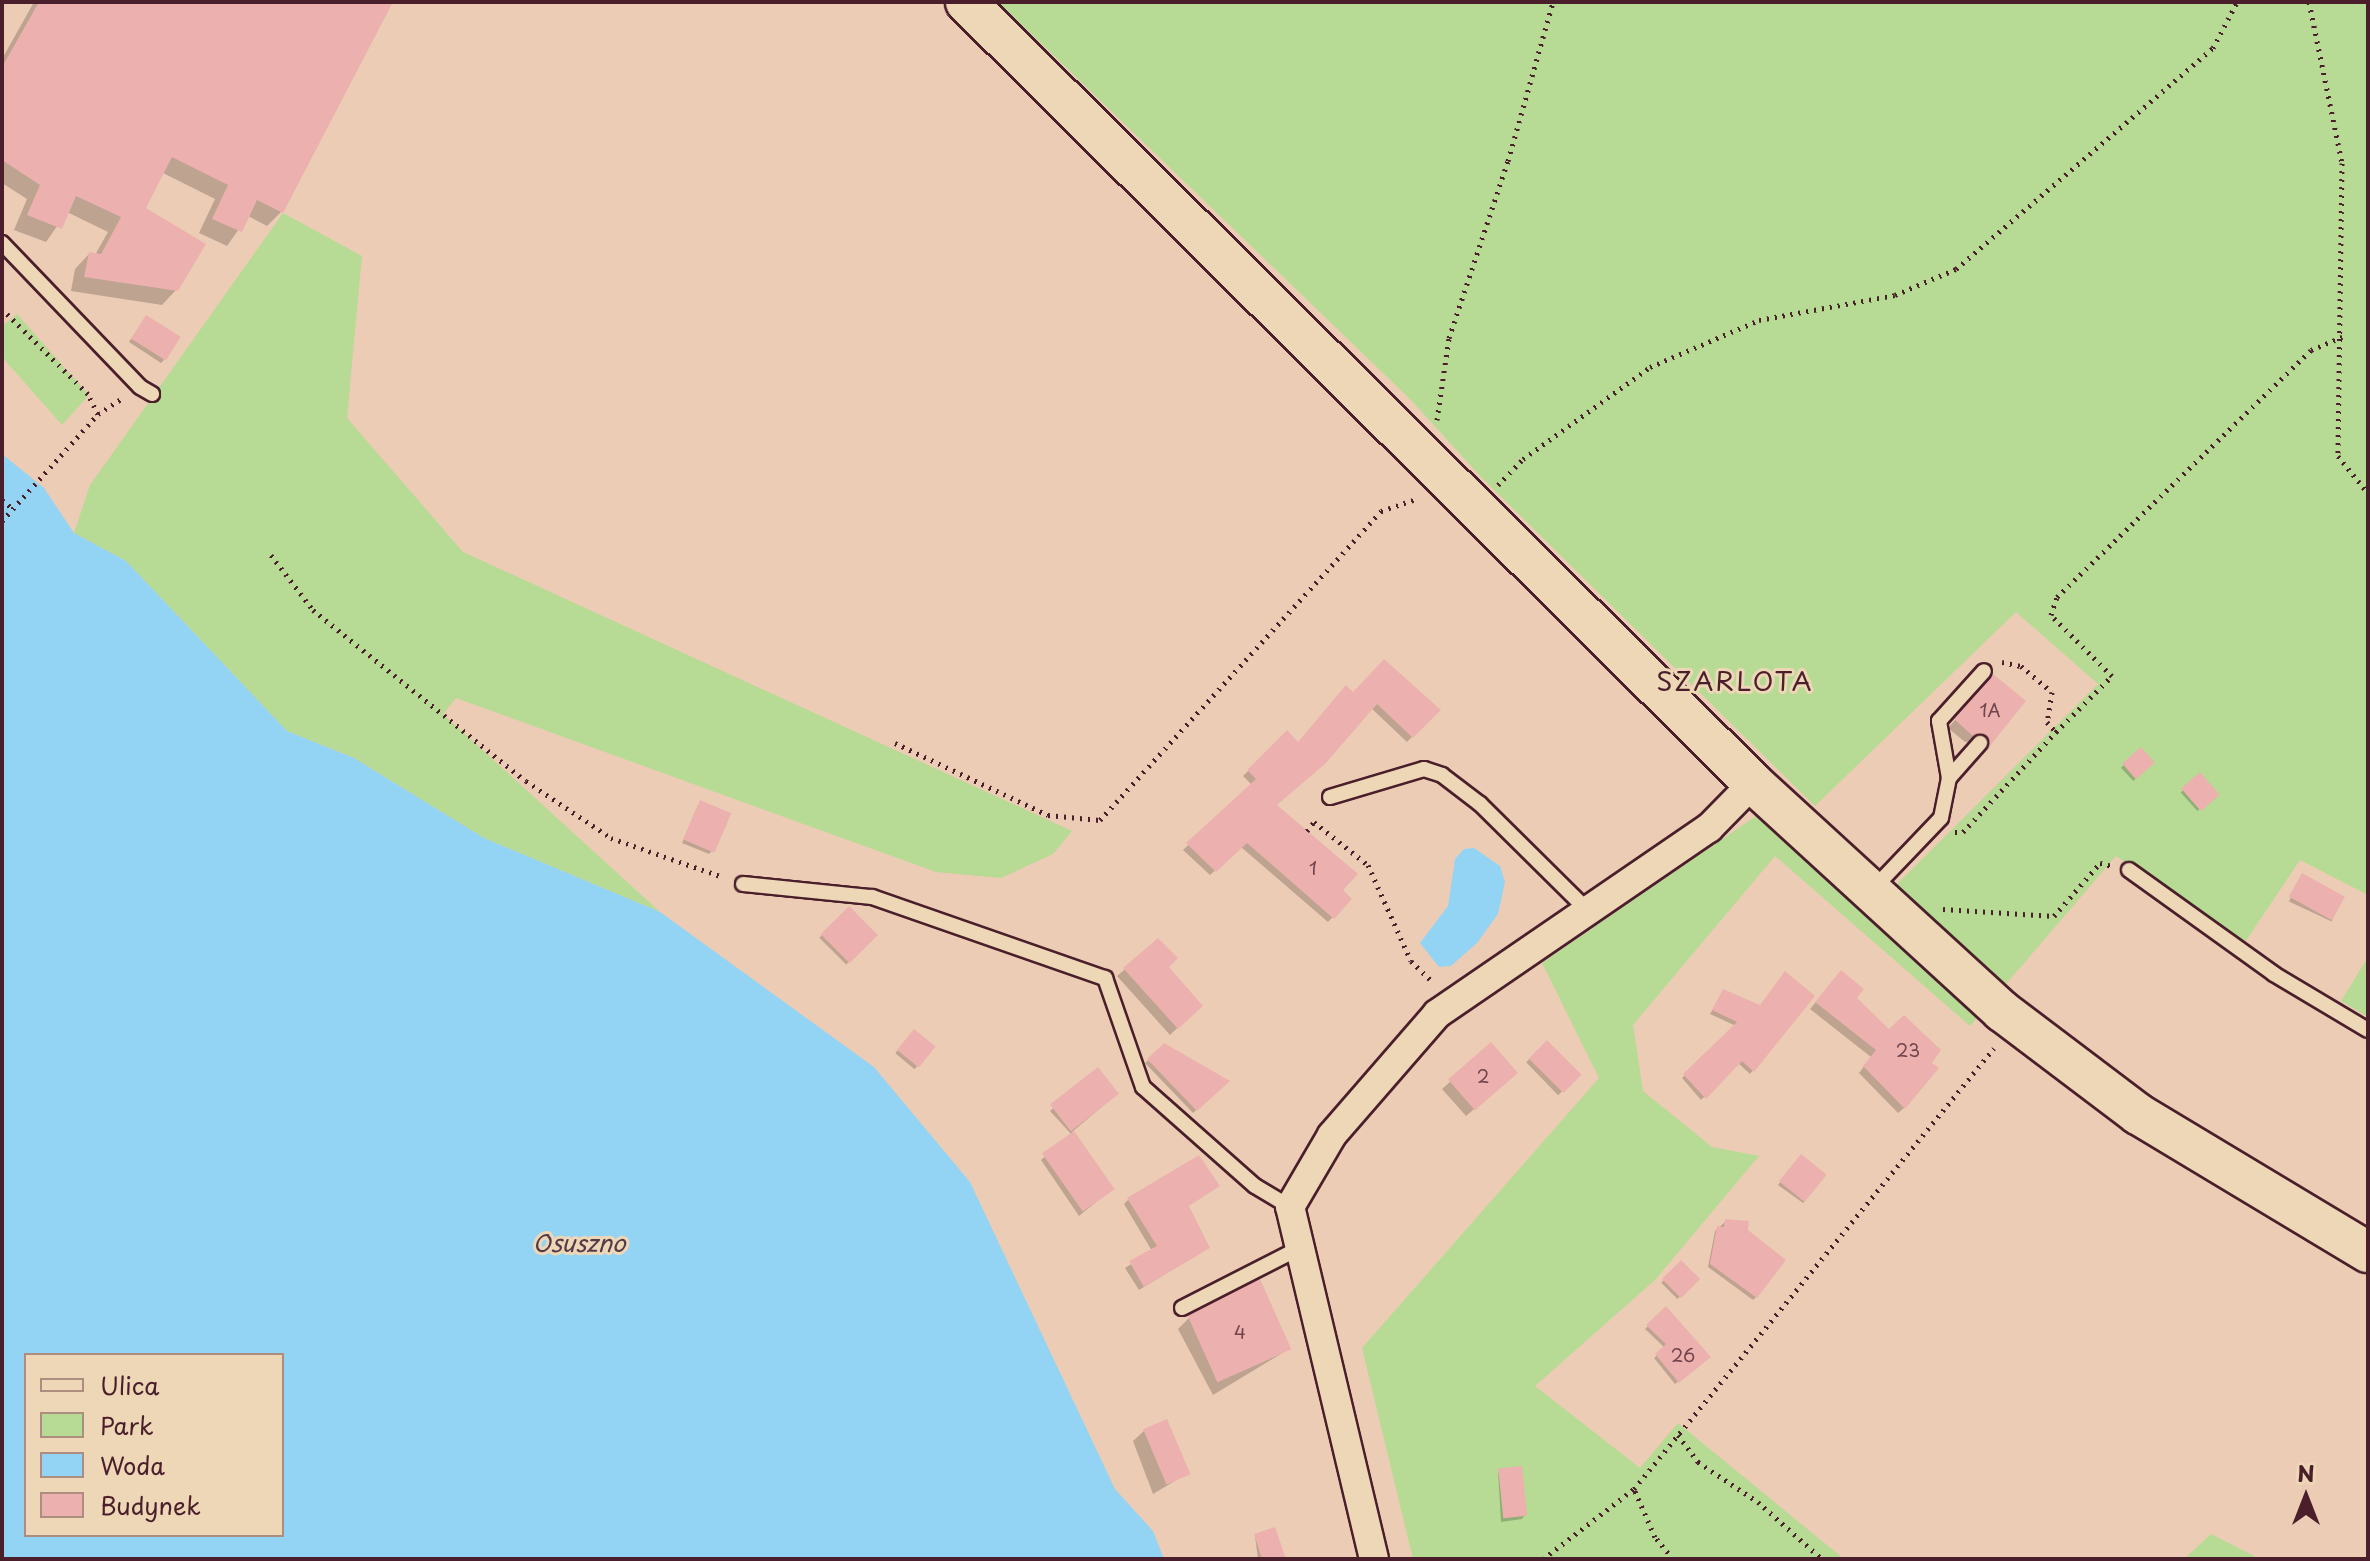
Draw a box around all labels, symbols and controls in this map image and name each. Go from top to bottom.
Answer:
district label: SZARLOTA [1658,665,1812,697]
house number: 1A [1979,699,2001,721]
house number: 1 [1309,857,1317,879]
house number: 23 [1896,1039,1920,1061]
house number: 2 [1477,1065,1489,1087]
water label: Osuszno [532,1229,626,1257]
house number: 4 [1234,1321,1246,1343]
house number: 26 [1671,1344,1695,1366]
legend [24,1353,284,1537]
text: Ulica [100,1367,159,1403]
text: Park [100,1407,154,1443]
text: Woda [100,1447,165,1483]
text: N [2297,1456,2315,1489]
north arrow [2266,1457,2346,1537]
text: Budynek [100,1487,201,1523]

